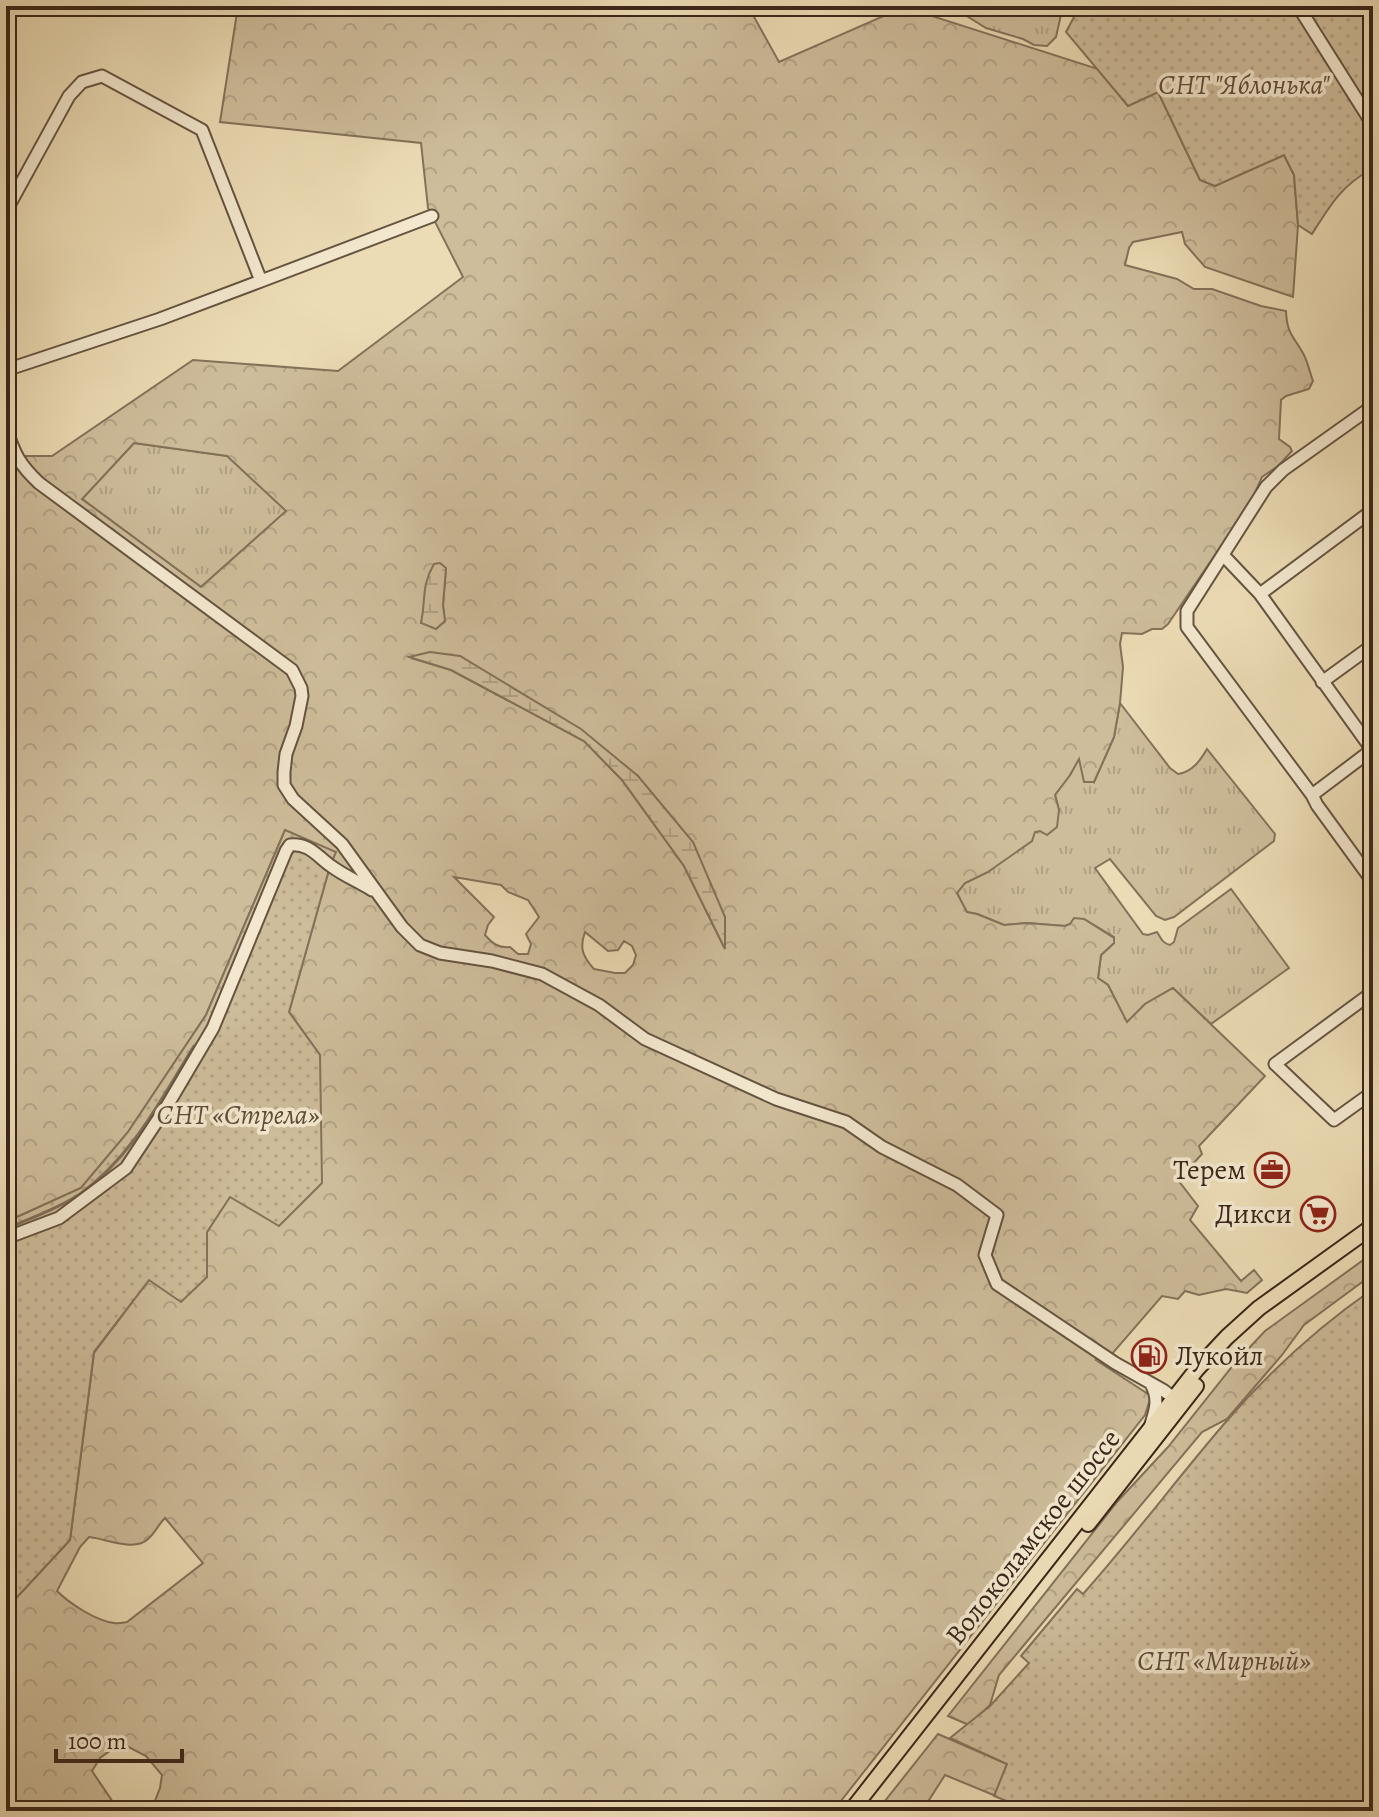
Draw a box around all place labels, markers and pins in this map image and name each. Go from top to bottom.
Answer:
place label: Терем [1173,1151,1246,1189]
office icon: Терем [1253,1151,1291,1189]
place label: Дикси [1215,1195,1292,1233]
supermarket icon: Дикси [1299,1195,1337,1233]
fuel station icon: Лукойл [1130,1337,1168,1375]
place label: Лукойл [1175,1337,1264,1375]

